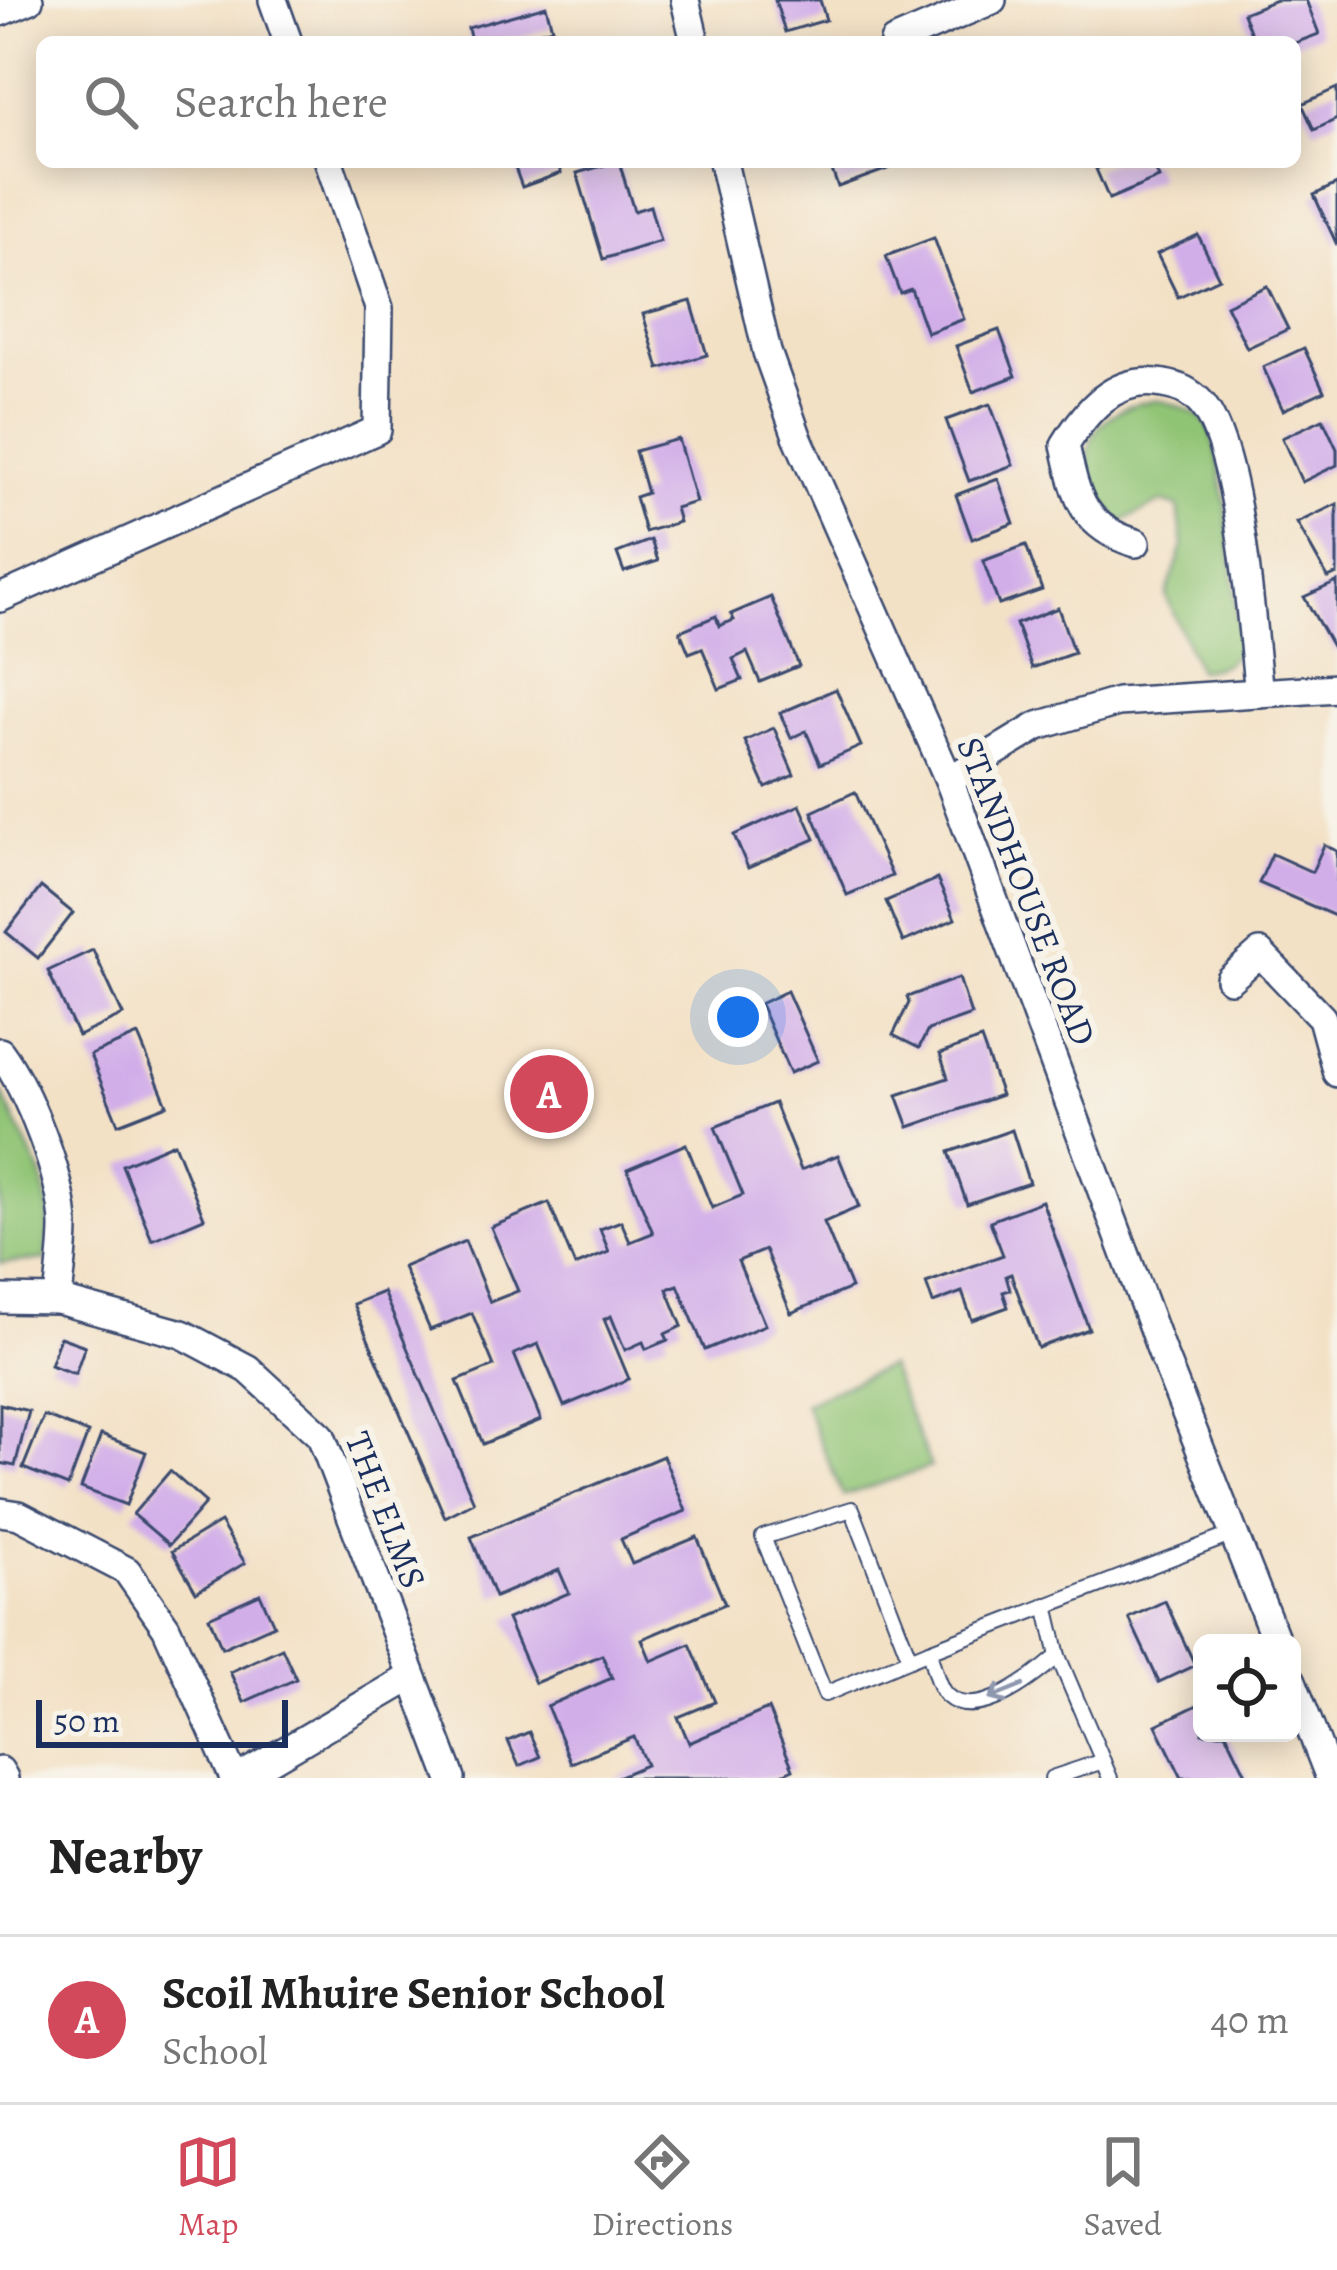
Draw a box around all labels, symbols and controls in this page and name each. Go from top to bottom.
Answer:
search box [36,36,1301,168]
icon: search [78,69,144,135]
text: Search here [174,71,388,133]
street label: STANDHOUSE ROAD [946,730,1108,1052]
your location [708,987,768,1047]
pin: A [510,1049,588,1139]
street label: THE ELMS [334,1425,438,1595]
map controls [1193,1634,1301,1742]
button: locate [1193,1634,1301,1742]
one-way arrow [988,1683,1025,1704]
scale bar [36,1694,288,1747]
text: 50 m [54,1698,120,1743]
text: Nearby [48,1821,202,1891]
text: Scoil Mhuire Senior School [162,1962,665,2024]
text: A [75,1993,99,2046]
text: 40 m [1210,1993,1289,2046]
text: School [162,2024,268,2077]
tab: Map [175,2129,241,2246]
tab: Directions [592,2129,733,2246]
tab: Saved [1084,2129,1162,2246]

